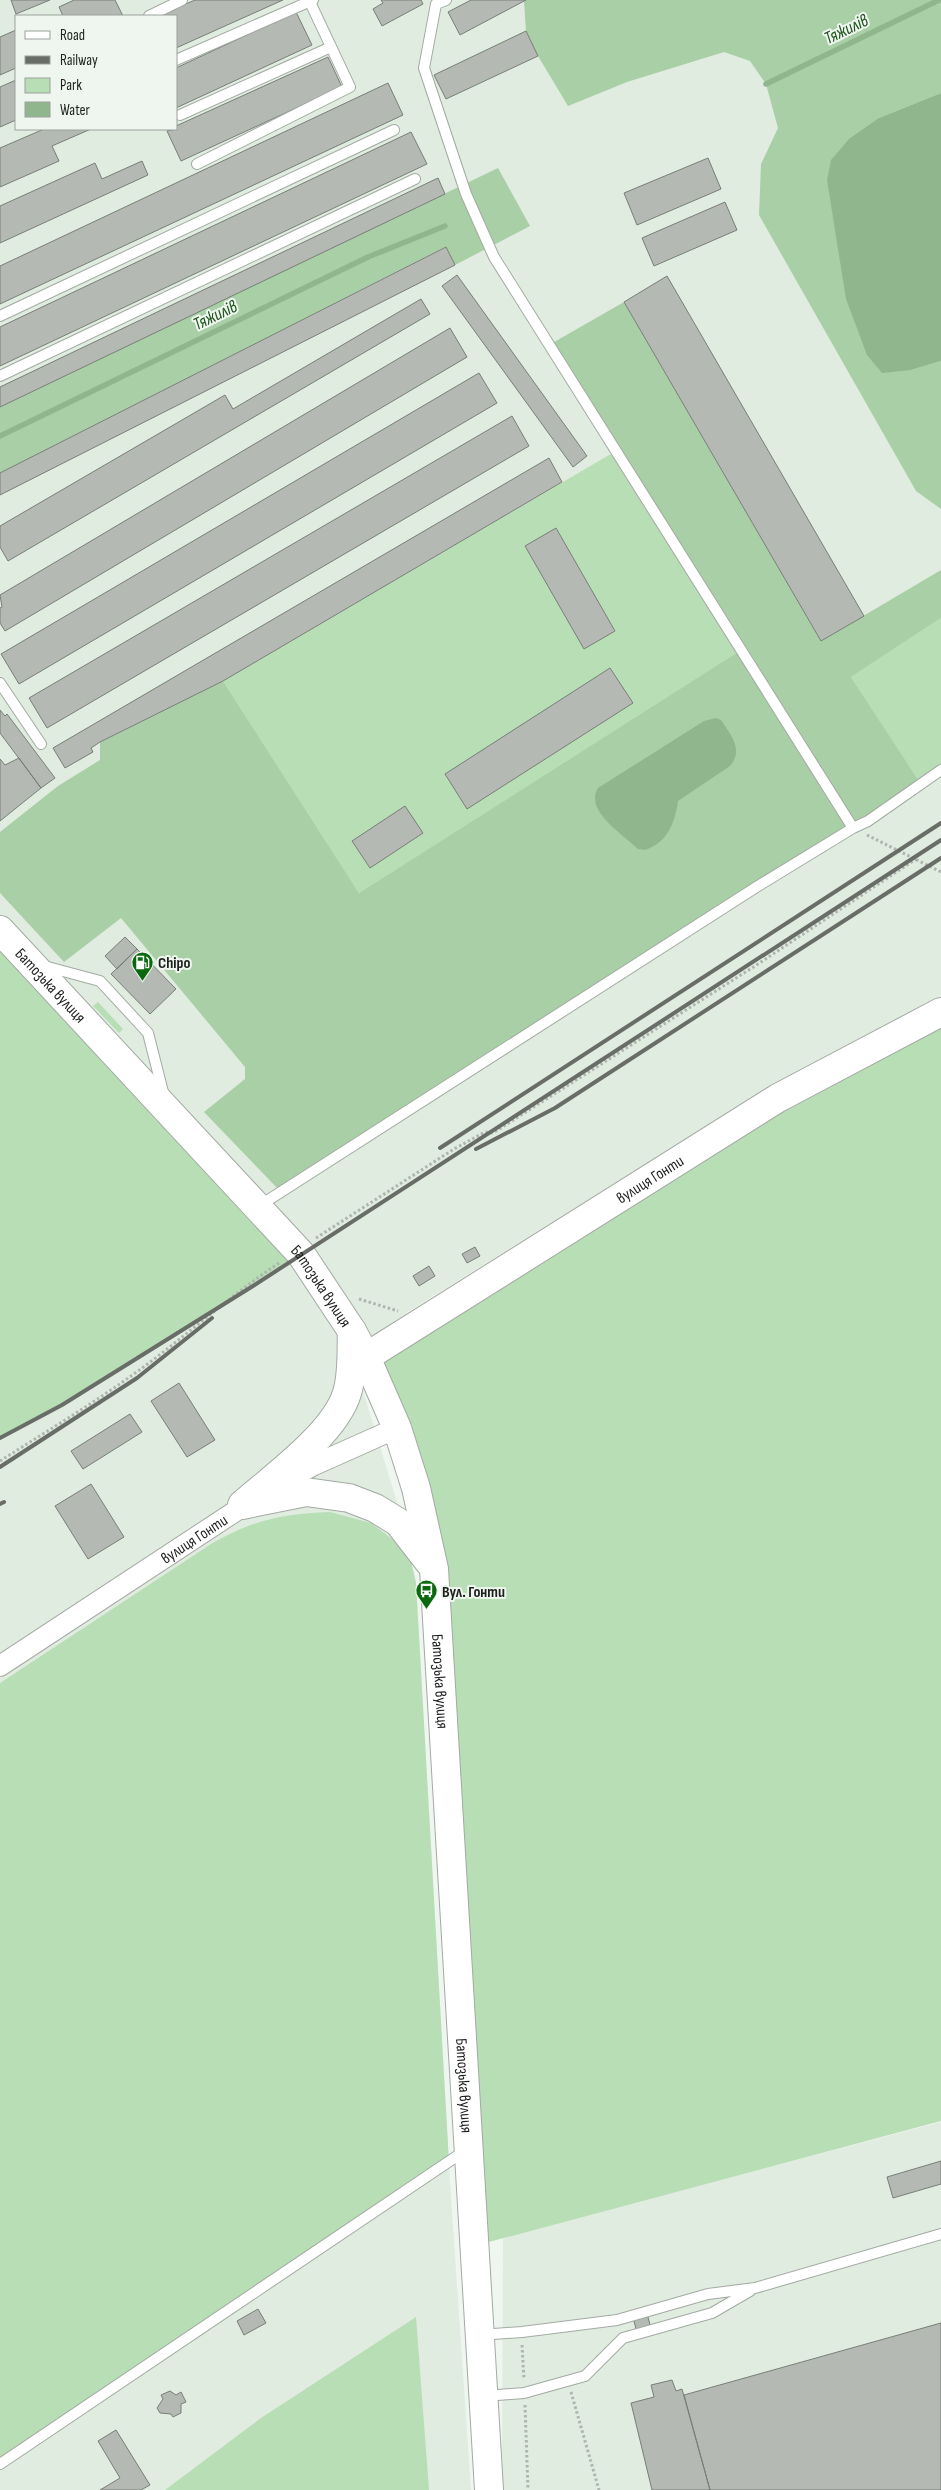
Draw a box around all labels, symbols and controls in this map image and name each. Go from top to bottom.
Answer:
water label: Тяжилів [821,10,872,49]
legend [15,15,178,130]
text: Road [60,26,85,45]
text: Railway [60,51,98,70]
text: Park [60,76,82,95]
text: Water [60,101,91,120]
water label: Тяжилів [190,296,241,335]
street label: Батозька вулиця [11,945,89,1027]
fuel station icon: Chipo [130,950,154,981]
place label: Chipo [158,954,191,973]
street label: вулиця Гонти [613,1152,688,1208]
street label: Батозька вулиця [286,1241,355,1331]
street label: вулиця Гонти [158,1511,232,1569]
bus stop icon: Вул. Гонти [414,1579,438,1610]
place label: Вул. Гонти [442,1583,505,1602]
street label: Батозька вулиця [427,1633,452,1729]
street label: Батозька вулиця [451,2038,476,2134]

